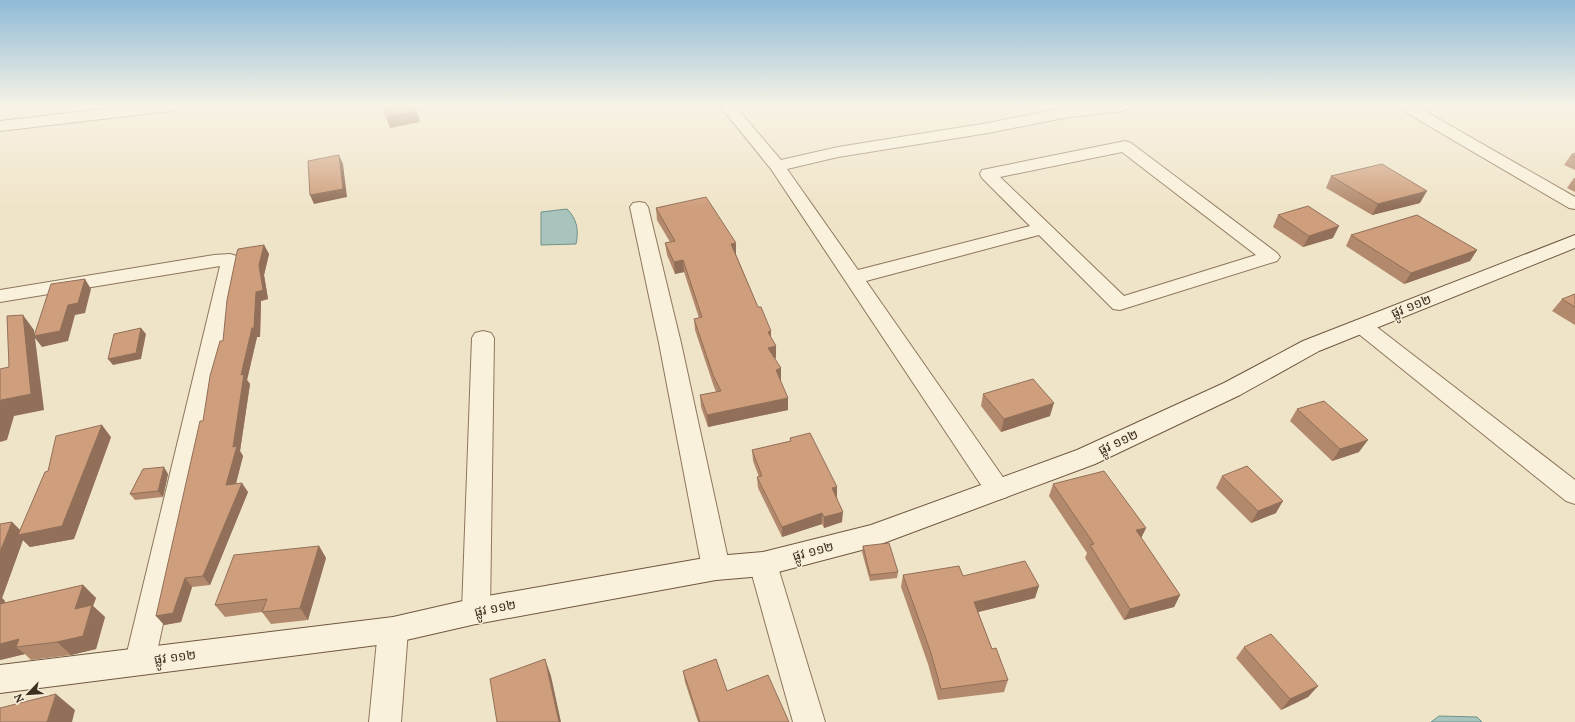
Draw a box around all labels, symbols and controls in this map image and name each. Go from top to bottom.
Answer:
street label: ផ្លូវ ១១២ [1388,290,1435,324]
street label: ផ្លូវ ១១២ [1095,425,1142,461]
street label: ផ្លូវ ១១២ [790,537,836,567]
street label: ផ្លូវ ១១២ [473,596,518,623]
street label: ផ្លូវ ១១២ [153,646,197,671]
north arrow [8,674,48,714]
text: N [11,691,27,705]

